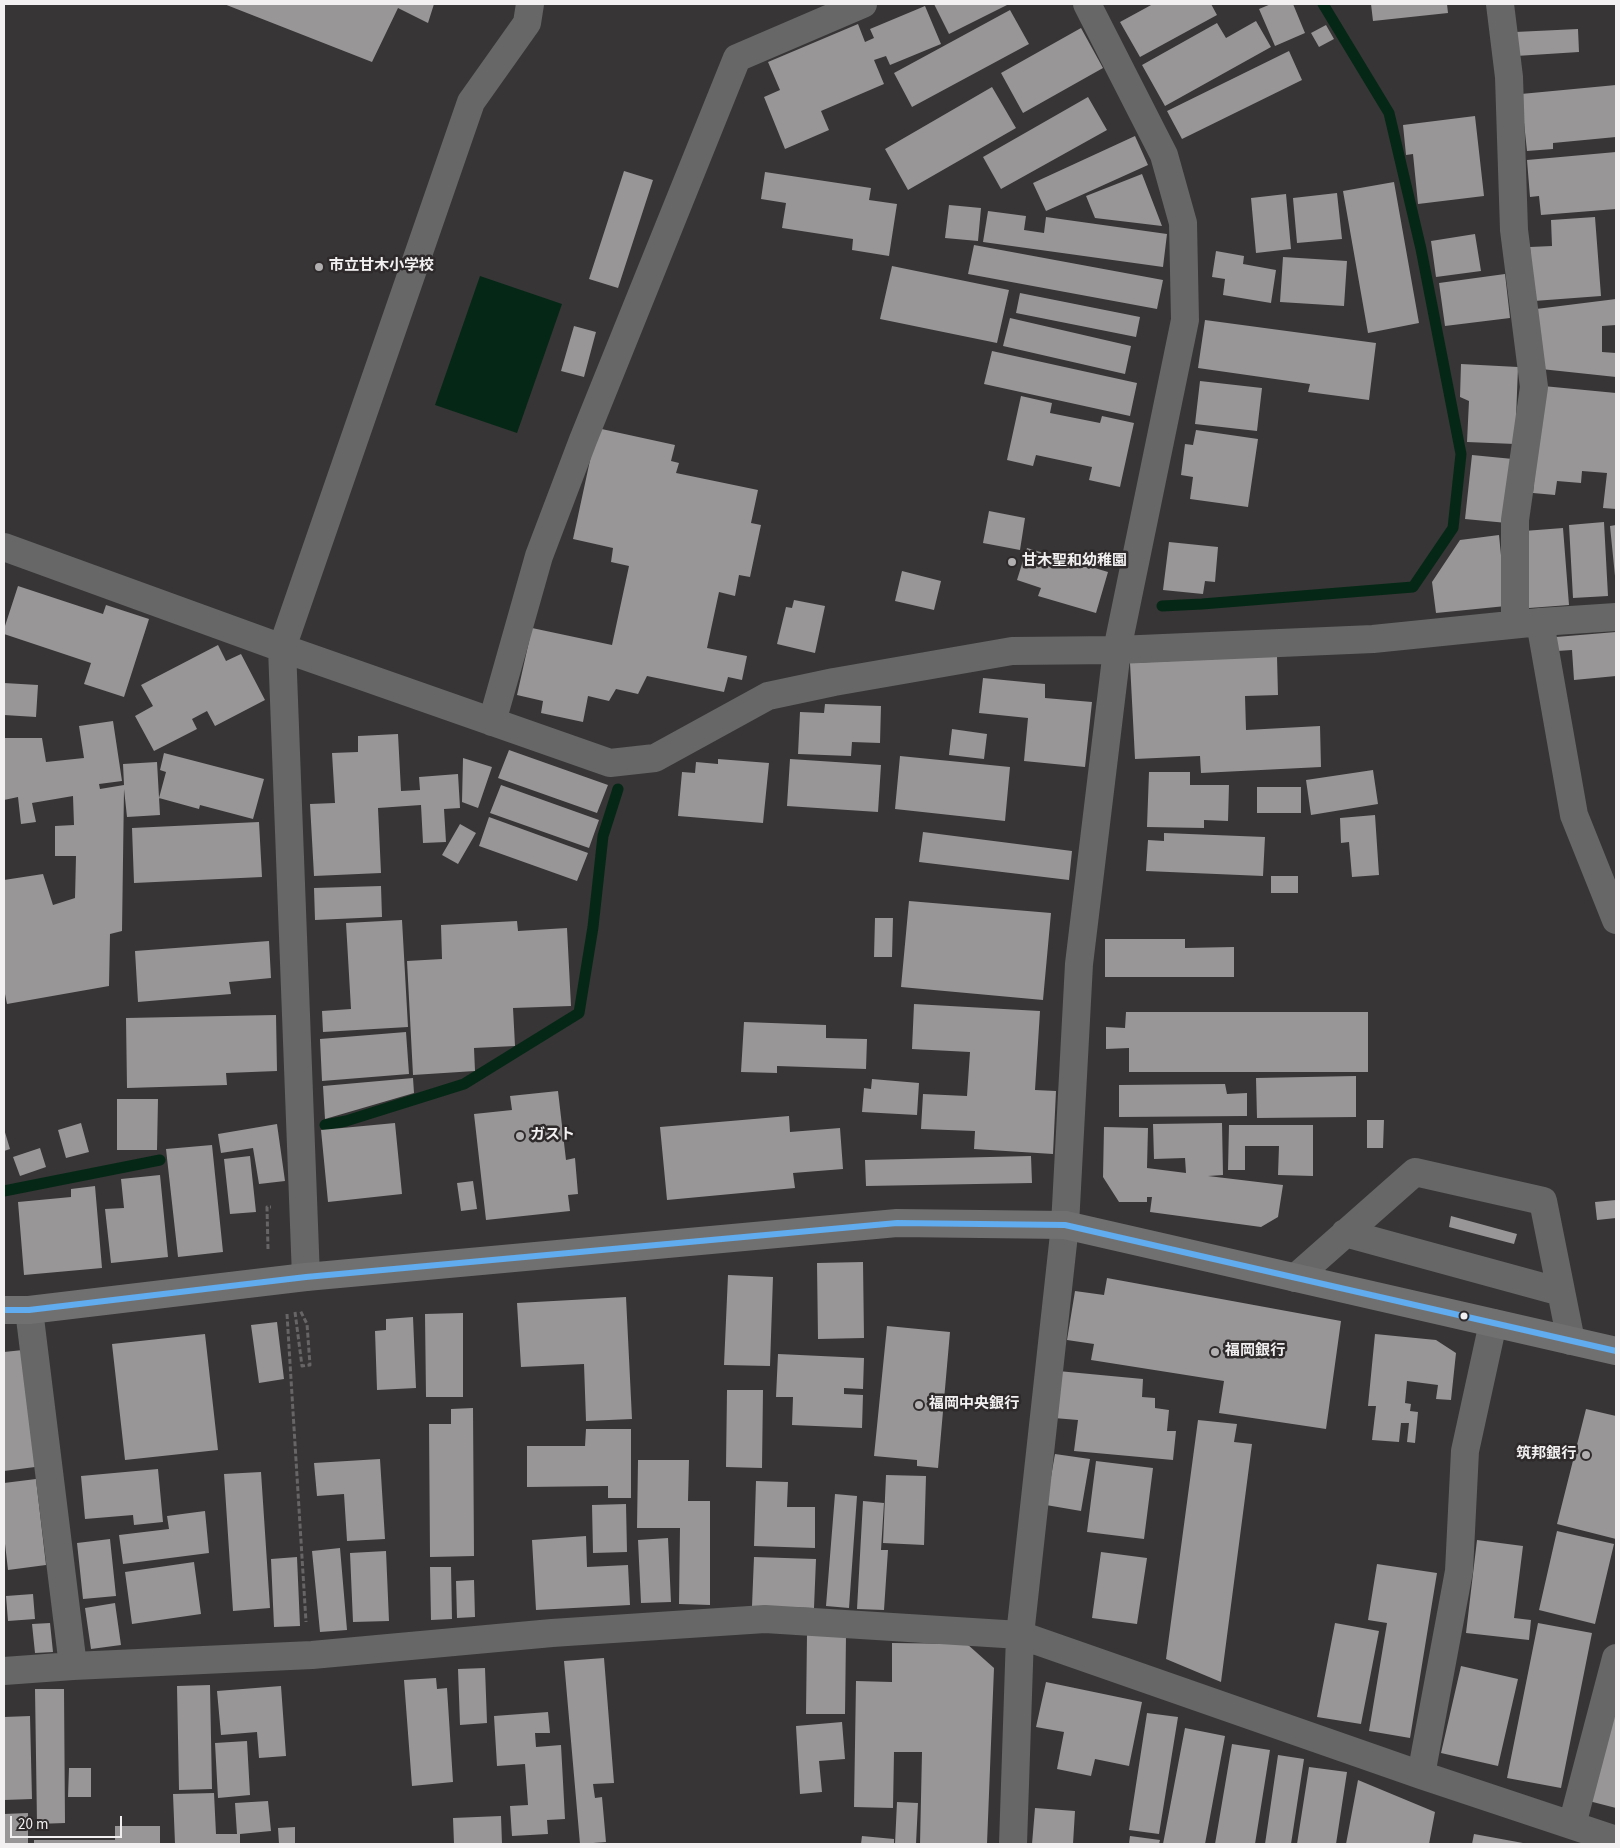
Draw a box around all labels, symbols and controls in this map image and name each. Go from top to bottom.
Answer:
place label: 市立甘木小学校 [329,258,434,276]
marker: 市立甘木小学校 [313,261,325,273]
place label: 甘木聖和幼稚園 [1022,553,1127,571]
marker: 甘木聖和幼稚園 [1006,556,1018,568]
place label: ガスト [530,1127,575,1145]
marker: ガスト [514,1130,526,1142]
unlabelled marker [1459,1311,1469,1321]
place label: 福岡銀行 [1225,1343,1285,1361]
marker: 福岡銀行 [1209,1346,1221,1358]
place label: 福岡中央銀行 [929,1396,1019,1414]
marker: 福岡中央銀行 [913,1399,925,1411]
place label: 筑邦銀行 [1516,1446,1576,1464]
marker: 筑邦銀行 [1580,1449,1592,1461]
scale bar [12,1806,125,1838]
text: 20 m [18,1814,48,1835]

